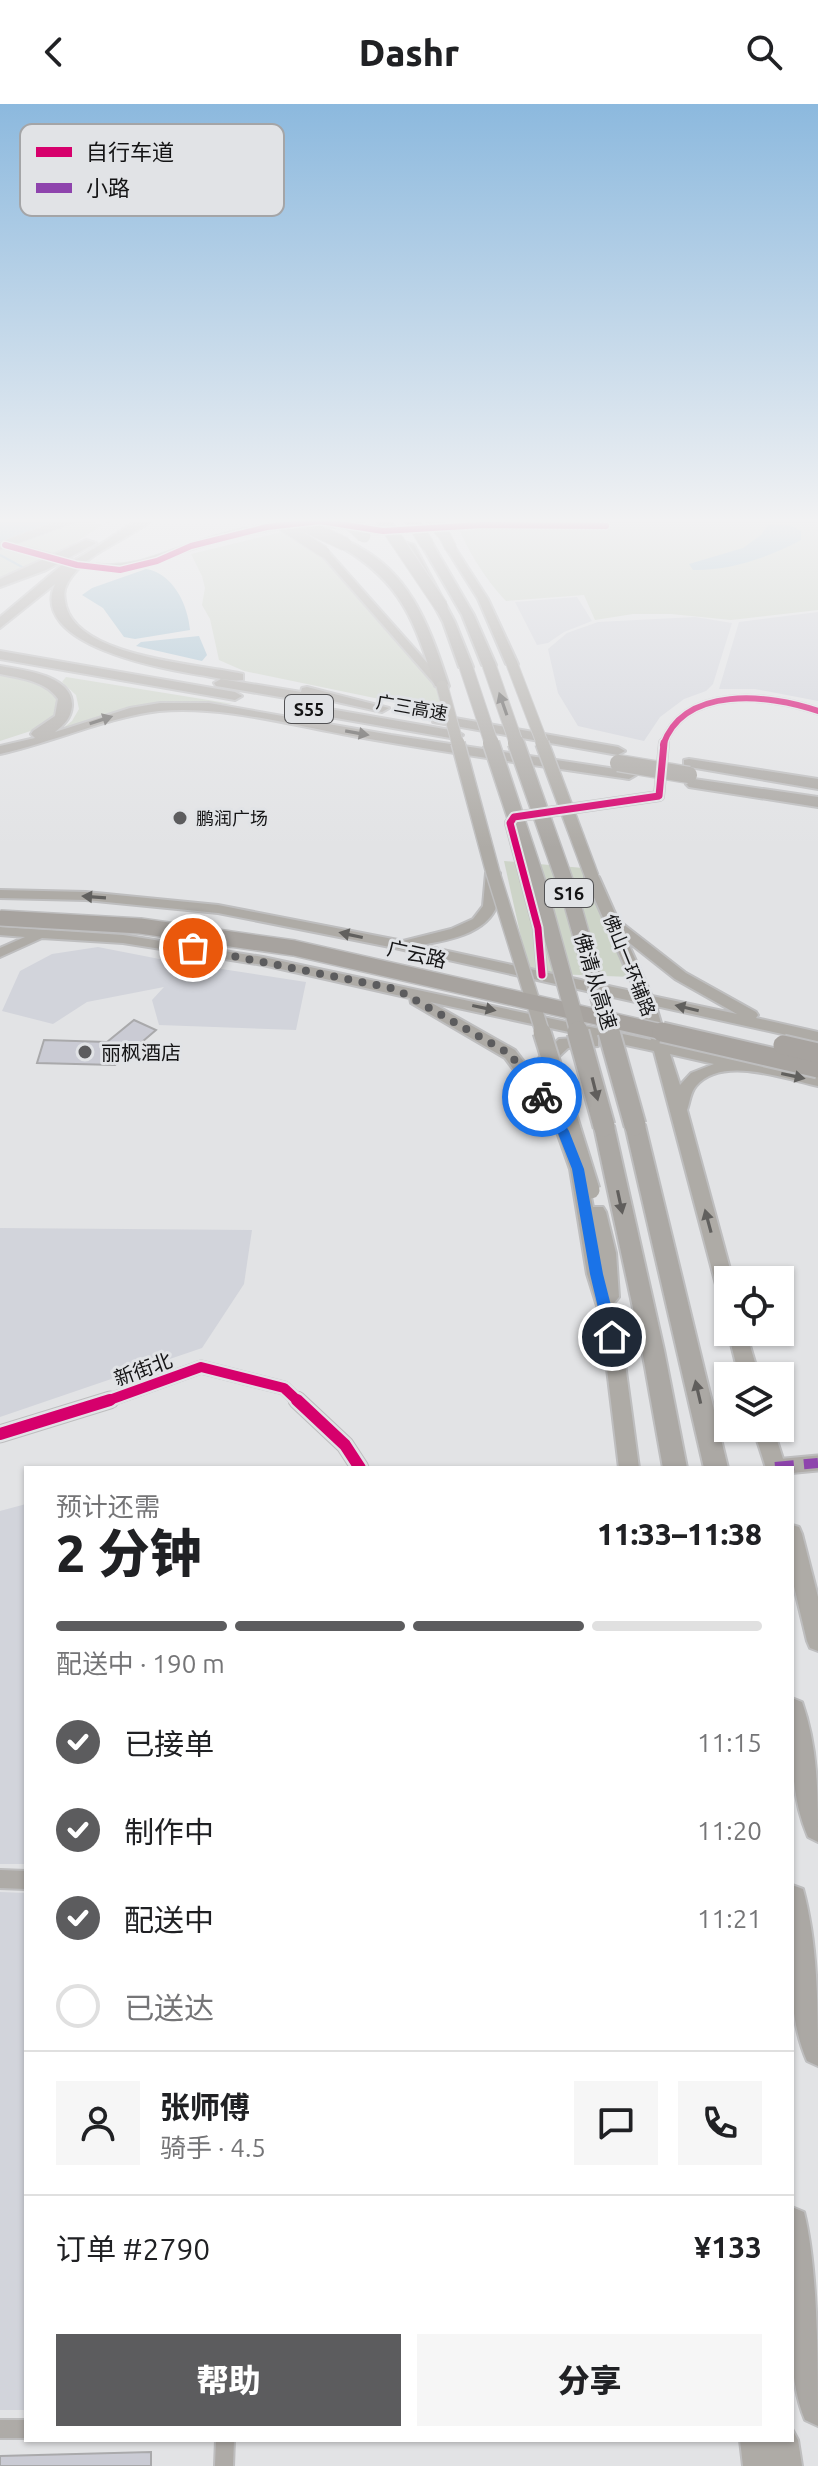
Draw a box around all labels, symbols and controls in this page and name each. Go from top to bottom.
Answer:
icon: back [32,30,76,74]
icon: search [742,30,786,74]
text: Dashr [359,32,459,73]
legend [20,124,284,216]
text: 自行车道 [86,139,174,164]
text: 小路 [86,175,130,200]
street label: 广三高速 [375,691,449,723]
one-way arrow [496,691,509,715]
road number: S55 [285,695,333,723]
one-way arrow [90,713,114,726]
one-way arrow [345,728,370,740]
place label: 鹏润广场 [196,808,268,828]
marker: 鹏润广场 [171,809,189,827]
road number: S16 [545,879,593,907]
one-way arrow [81,890,106,903]
street label: 佛山一环辅路 [600,911,660,1019]
pin [159,914,227,982]
icon: bag [171,926,215,970]
one-way arrow [338,928,363,941]
street label: 佛清从高速 [570,930,622,1032]
street label: 广云路 [385,936,449,972]
one-way arrow [675,1001,700,1014]
one-way arrow [472,1002,497,1015]
place label: 丽枫酒店 [101,1041,181,1064]
marker: 丽枫酒店 [76,1043,94,1061]
courier [502,1057,582,1137]
one-way arrow [780,1070,805,1083]
icon: bike [520,1075,564,1119]
one-way arrow [589,1077,602,1102]
one-way arrow [614,1190,627,1215]
one-way arrow [702,1208,714,1233]
map controls [714,1266,794,1442]
button: locate [714,1266,794,1346]
pin [578,1303,646,1371]
icon: home [590,1315,634,1359]
street label: 新街北 [111,1348,175,1390]
button: layers [714,1362,794,1442]
one-way arrow [691,1379,704,1404]
text: 预计还需 [56,1492,160,1521]
text: 11:33–11:38 [597,1517,762,1551]
text: 2 分钟 [56,1524,202,1582]
text: 配送中 · 190 m [56,1649,225,1678]
icon: check [56,1720,100,1764]
text: 已接单 [124,1727,214,1761]
text: 11:15 [697,1728,762,1757]
icon: check [56,1808,100,1852]
text: 制作中 [124,1815,214,1849]
text: 11:20 [697,1816,762,1845]
icon: check [56,1896,100,1940]
text: 配送中 [124,1903,214,1937]
text: 11:21 [697,1904,762,1933]
text: 已送达 [124,1991,214,2025]
button: person [56,2081,140,2165]
button: chat [574,2081,658,2165]
button: phone [678,2081,762,2165]
text: 张师傅 [160,2090,250,2124]
text: 骑手 · 4.5 [160,2133,266,2162]
text: ¥133 [694,2230,762,2264]
text: 订单 #2790 [56,2232,210,2266]
button: 帮助 [56,2334,401,2426]
button: 分享 [417,2334,762,2426]

